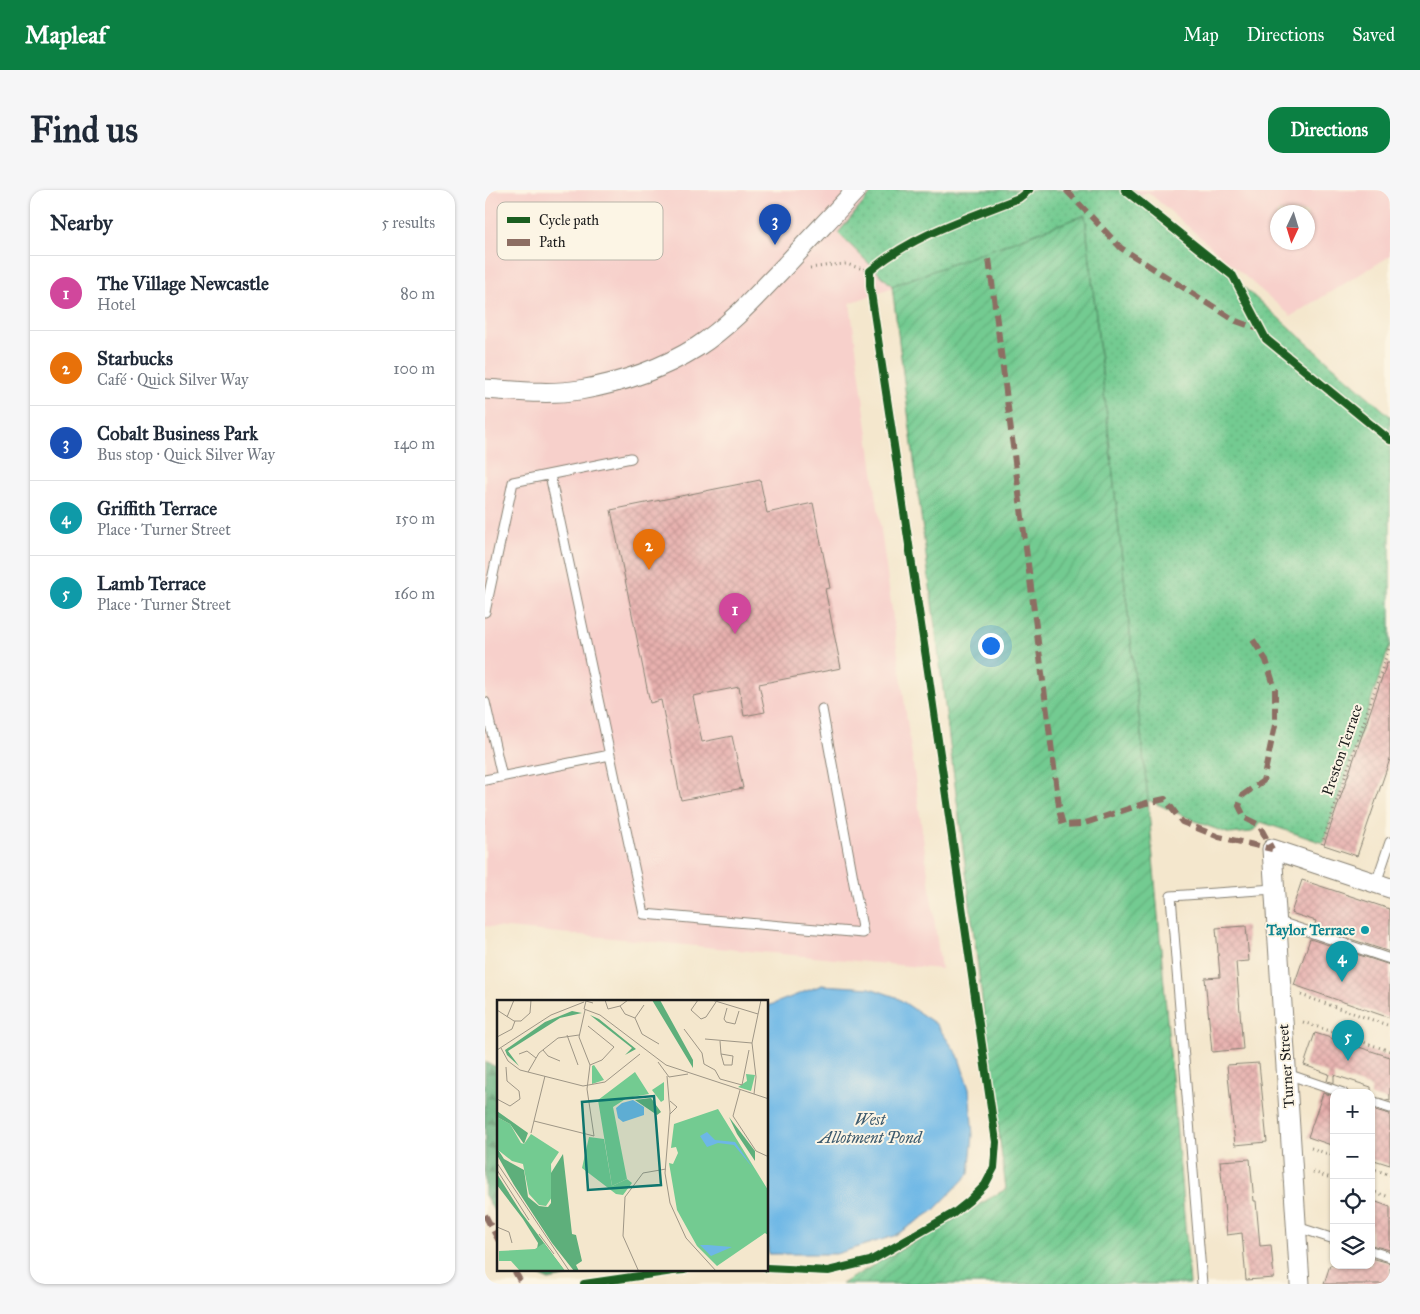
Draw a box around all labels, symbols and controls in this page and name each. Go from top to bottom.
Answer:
text: Mapleaf [25,20,106,50]
text: Map [1183,24,1219,46]
text: Directions [1247,24,1324,46]
text: Saved [1352,24,1395,46]
button: Directions [1268,107,1390,153]
text: Find us [30,109,138,152]
legend [497,202,663,260]
pin: 3 [759,204,791,245]
north arrow [1270,205,1315,250]
text: Nearby [50,210,113,236]
text: Cycle path [539,212,599,229]
text: 5 results [381,213,435,232]
text: Path [539,234,566,251]
text: The Village Newcastle [97,272,269,295]
text: 1 [63,284,69,303]
text: 80 m [400,284,435,303]
text: Hotel [97,295,135,314]
text: Starbucks [97,347,173,370]
text: 2 [62,359,70,378]
text: 100 m [393,359,435,378]
text: Café · Quick Silver Way [97,370,249,389]
text: Cobalt Business Park [97,422,258,445]
text: 3 [63,434,69,453]
text: 140 m [394,434,435,453]
text: Bus stop · Quick Silver Way [97,445,275,464]
text: Griffith Terrace [97,497,217,520]
text: 4 [62,509,70,528]
text: 150 m [395,509,435,528]
text: Place · Turner Street [97,520,231,539]
pin: 2 [633,529,665,570]
text: Lamb Terrace [97,572,206,595]
text: 5 [62,584,70,603]
text: 160 m [394,584,435,603]
pin: 1 [719,593,751,634]
text: Place · Turner Street [97,595,231,614]
your location [978,633,1004,659]
street label: Preston Terrace [1318,702,1366,798]
place label: Taylor Terrace [1266,921,1356,940]
marker: Taylor Terrace [1359,924,1371,936]
pin: 4 [1326,941,1358,982]
inset map [497,1000,769,1272]
pin: 5 [1332,1020,1364,1061]
street label: Turner Street [1274,1023,1298,1109]
map controls [1330,1089,1375,1269]
button: + [1330,1089,1375,1134]
water label: West Allotment Pond [816,1110,924,1147]
button: − [1330,1134,1375,1179]
button: locate [1330,1179,1375,1224]
button: layers [1330,1224,1375,1269]

